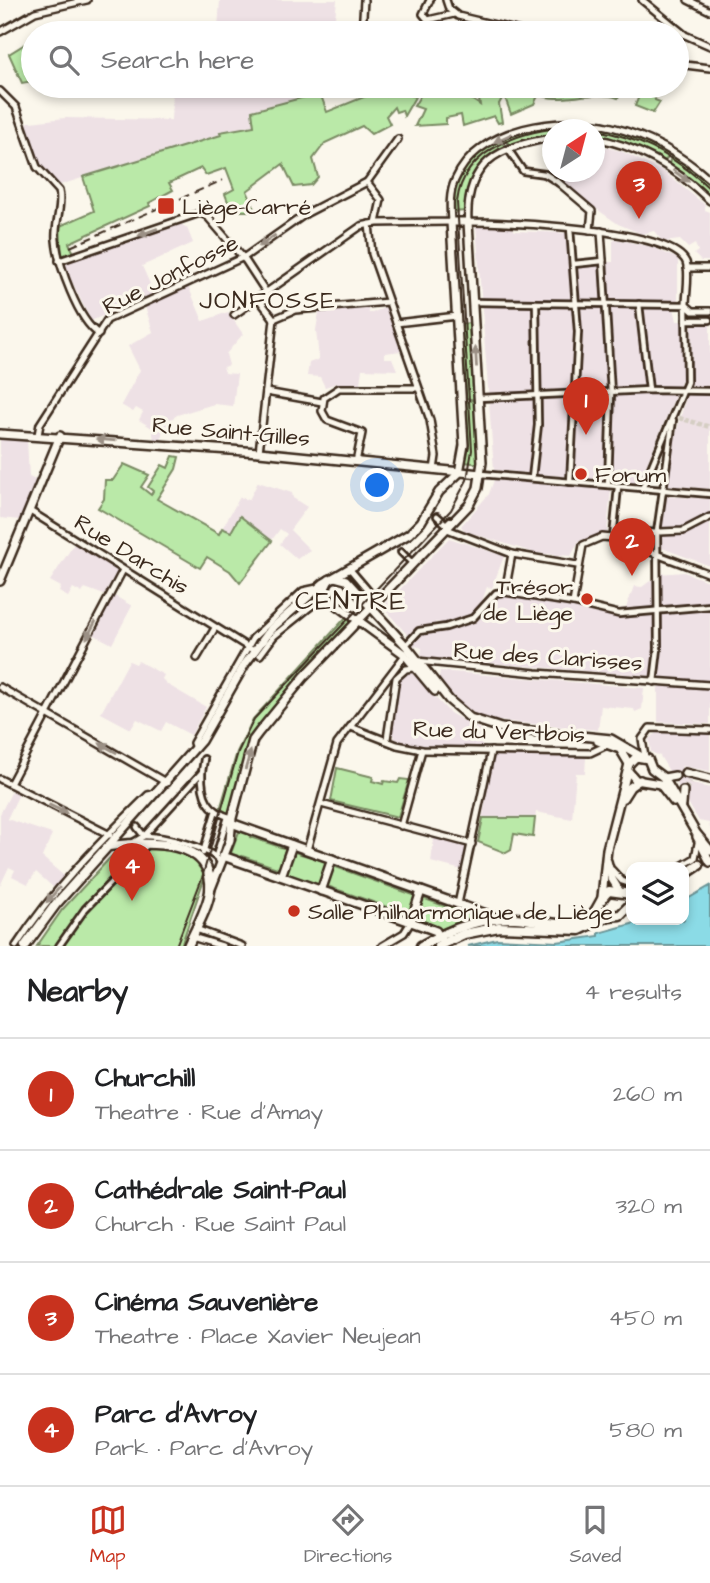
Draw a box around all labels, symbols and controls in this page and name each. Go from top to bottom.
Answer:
search box [21,21,689,98]
icon: search [45,41,83,79]
text: Search here [101,42,254,78]
north arrow [542,119,605,182]
one-way arrow [493,132,513,143]
pin: 3 [616,161,662,219]
one-way arrow [672,169,690,183]
place label: Liège-Carré [182,191,311,224]
marker: Liège-Carré [156,196,176,216]
street label: Rue Jonfosse [97,227,244,323]
one-way arrow [137,227,158,238]
one-way arrow [258,234,276,248]
district label: JONFOSSE [199,284,337,318]
one-way arrow [470,346,481,368]
pin: 1 [563,377,609,435]
street label: Rue Saint-Gilles [151,409,311,455]
one-way arrow [95,434,117,445]
place label: Forum [595,459,666,491]
marker: Forum [573,466,589,482]
your location [360,468,394,502]
street label: Rue Darchis [68,507,195,603]
pin: 2 [609,518,655,576]
place label: Trésor de Liège [483,571,573,630]
district label: CENTRE [295,583,407,619]
marker: Trésor de Liège [579,591,595,607]
one-way arrow [85,620,96,640]
street label: Rue des Clarisses [452,634,644,680]
street label: Rue du Vertbois [412,713,586,751]
one-way arrow [99,742,118,754]
one-way arrow [243,750,253,771]
one-way arrow [48,803,68,814]
pin: 4 [109,843,155,901]
map controls [626,862,689,925]
button: layers [626,862,689,925]
one-way arrow [45,886,61,904]
place label: Salle Philharmonique de Liège [308,896,613,929]
marker: Salle Philharmonique de Liège [286,903,302,919]
text: Nearby [28,971,128,1013]
text: 4 results [584,976,682,1008]
text: Churchill [95,1060,195,1096]
text: 1 [50,1078,52,1110]
text: 260 m [613,1078,682,1110]
text: Theatre · Rue d'Amay [95,1096,323,1128]
text: Cathédrale Saint-Paul [95,1172,346,1208]
text: 2 [44,1190,58,1222]
text: 320 m [616,1190,682,1222]
text: Church · Rue Saint Paul [95,1208,346,1240]
text: Cinéma Sauvenière [95,1284,318,1320]
text: 3 [45,1302,57,1334]
text: 450 m [608,1302,682,1334]
text: Theatre · Place Xavier Neujean [95,1320,421,1352]
text: Parc d'Avroy [95,1396,257,1432]
text: 4 [43,1414,59,1446]
text: 580 m [609,1414,682,1446]
text: Park · Parc d'Avroy [95,1432,313,1464]
tab: Map [89,1501,127,1570]
tab: Directions [304,1501,392,1570]
tab: Saved [570,1501,621,1570]

